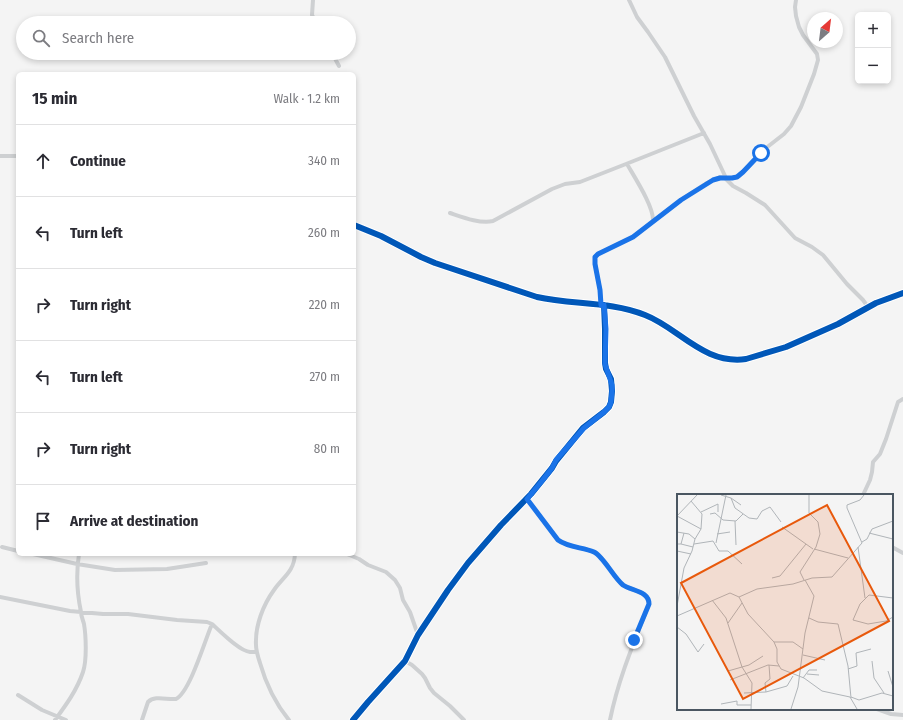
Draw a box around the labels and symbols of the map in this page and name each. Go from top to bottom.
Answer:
north arrow [807,12,843,48]
route start [752,144,770,162]
inset map [677,494,893,710]
route end [625,631,643,649]

